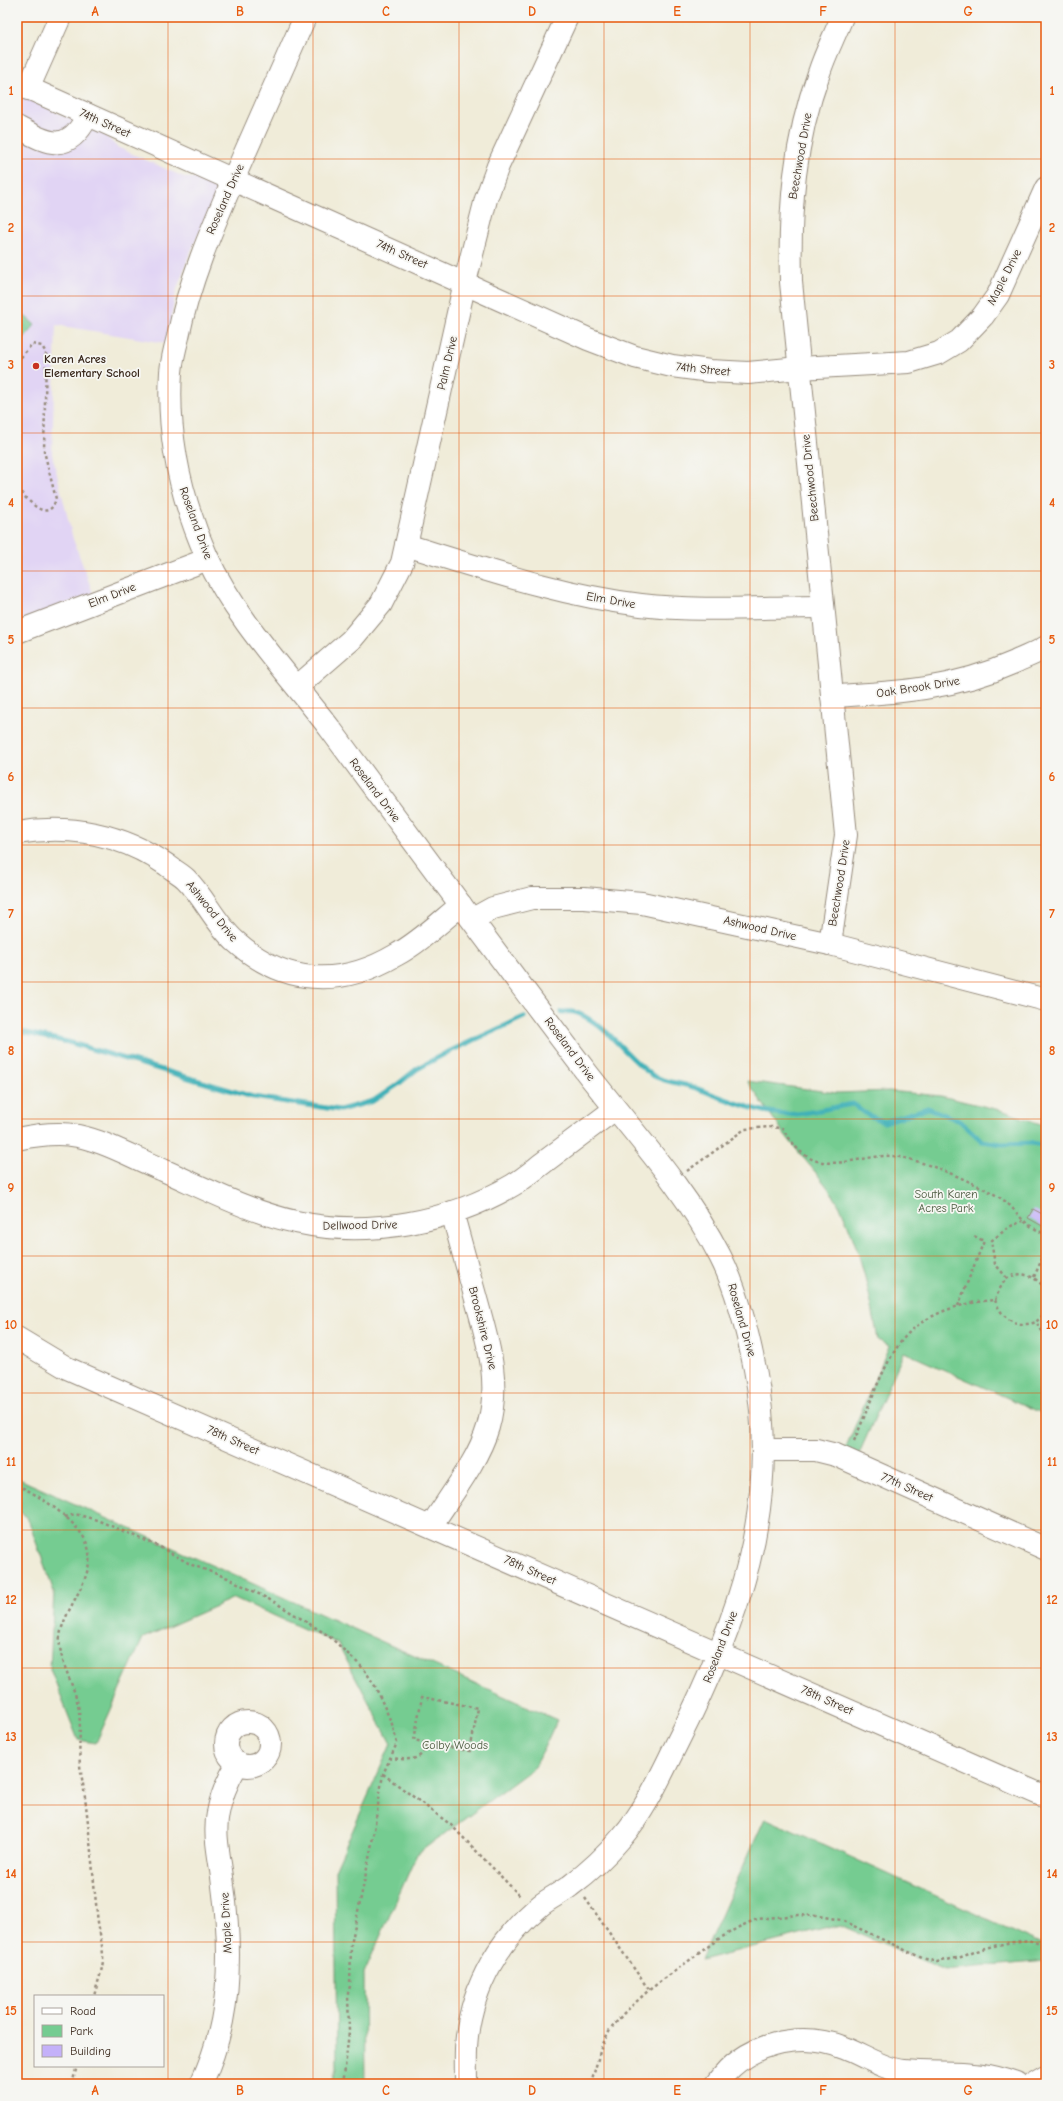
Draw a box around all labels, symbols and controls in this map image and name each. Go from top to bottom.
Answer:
text: A [91,4,99,19]
text: B [236,4,244,19]
text: C [382,4,390,19]
text: D [528,4,536,19]
text: E [673,4,681,19]
text: F [819,4,827,19]
text: G [963,4,973,19]
text: 1 [8,83,14,98]
text: 1 [1049,83,1055,98]
street label: 74th Street [77,106,133,141]
street label: Beechwood Drive [786,112,814,200]
street label: Roseland Drive [203,161,247,237]
text: 2 [8,220,14,235]
text: 2 [1049,220,1055,235]
street label: 74th Street [374,237,430,272]
street label: Maple Drive [984,247,1024,307]
street label: Palm Drive [434,335,460,391]
place label: Karen Acres Elementary School [44,352,140,380]
text: 3 [8,357,14,372]
text: 3 [1049,357,1055,372]
street label: 74th Street [675,359,731,379]
marker: Karen Acres Elementary School [31,361,41,371]
street label: Beechwood Drive [798,434,822,522]
street label: Roseland Drive [176,485,216,561]
text: 4 [8,495,14,510]
text: 4 [1049,495,1055,510]
street label: Elm Drive [86,580,138,610]
street label: Elm Drive [585,589,637,611]
text: 5 [8,632,15,647]
text: 5 [1049,632,1056,647]
street label: Oak Brook Drive [875,674,961,700]
street label: Roseland Drive [347,755,403,825]
text: 6 [8,769,15,784]
text: 6 [1049,769,1056,784]
street label: Beechwood Drive [825,839,853,927]
street label: Ashwood Drive [183,878,241,944]
text: 7 [8,906,14,921]
text: 7 [1049,906,1055,921]
street label: Ashwood Drive [722,913,798,943]
street label: Roseland Drive [542,1014,598,1084]
text: 8 [8,1043,14,1058]
text: 8 [1049,1043,1055,1058]
text: 9 [8,1180,15,1195]
text: 9 [1049,1180,1056,1195]
park label: South Karen Acres Park [914,1187,978,1215]
street label: Dellwood Drive [323,1217,397,1233]
street label: Roseland Drive [725,1282,759,1358]
street label: Brookshire Drive [466,1285,500,1371]
text: 10 [5,1317,17,1332]
text: 10 [1046,1317,1058,1332]
street label: 78th Street [205,1422,262,1458]
text: 11 [6,1454,16,1469]
text: 11 [1047,1454,1057,1469]
street label: 77th Street [879,1469,936,1505]
street label: 78th Street [502,1552,559,1588]
text: 12 [5,1592,17,1607]
text: 12 [1046,1592,1058,1607]
street label: Roseland Drive [700,1609,740,1685]
street label: 78th Street [799,1682,856,1718]
text: 13 [5,1729,17,1744]
text: 13 [1046,1729,1058,1744]
park label: Colby Woods [422,1738,488,1752]
text: 14 [5,1866,17,1881]
text: 14 [1046,1866,1058,1881]
street label: Maple Drive [217,1892,235,1954]
legend [34,1995,164,2067]
text: 15 [5,2003,17,2018]
text: 15 [1046,2003,1058,2018]
text: Road [70,2004,96,2018]
text: Park [70,2024,93,2038]
text: Building [70,2044,111,2058]
text: A [91,2083,99,2098]
text: B [236,2083,244,2098]
text: C [382,2083,390,2098]
text: D [528,2083,536,2098]
text: E [673,2083,681,2098]
text: F [819,2083,827,2098]
text: G [963,2083,973,2098]

